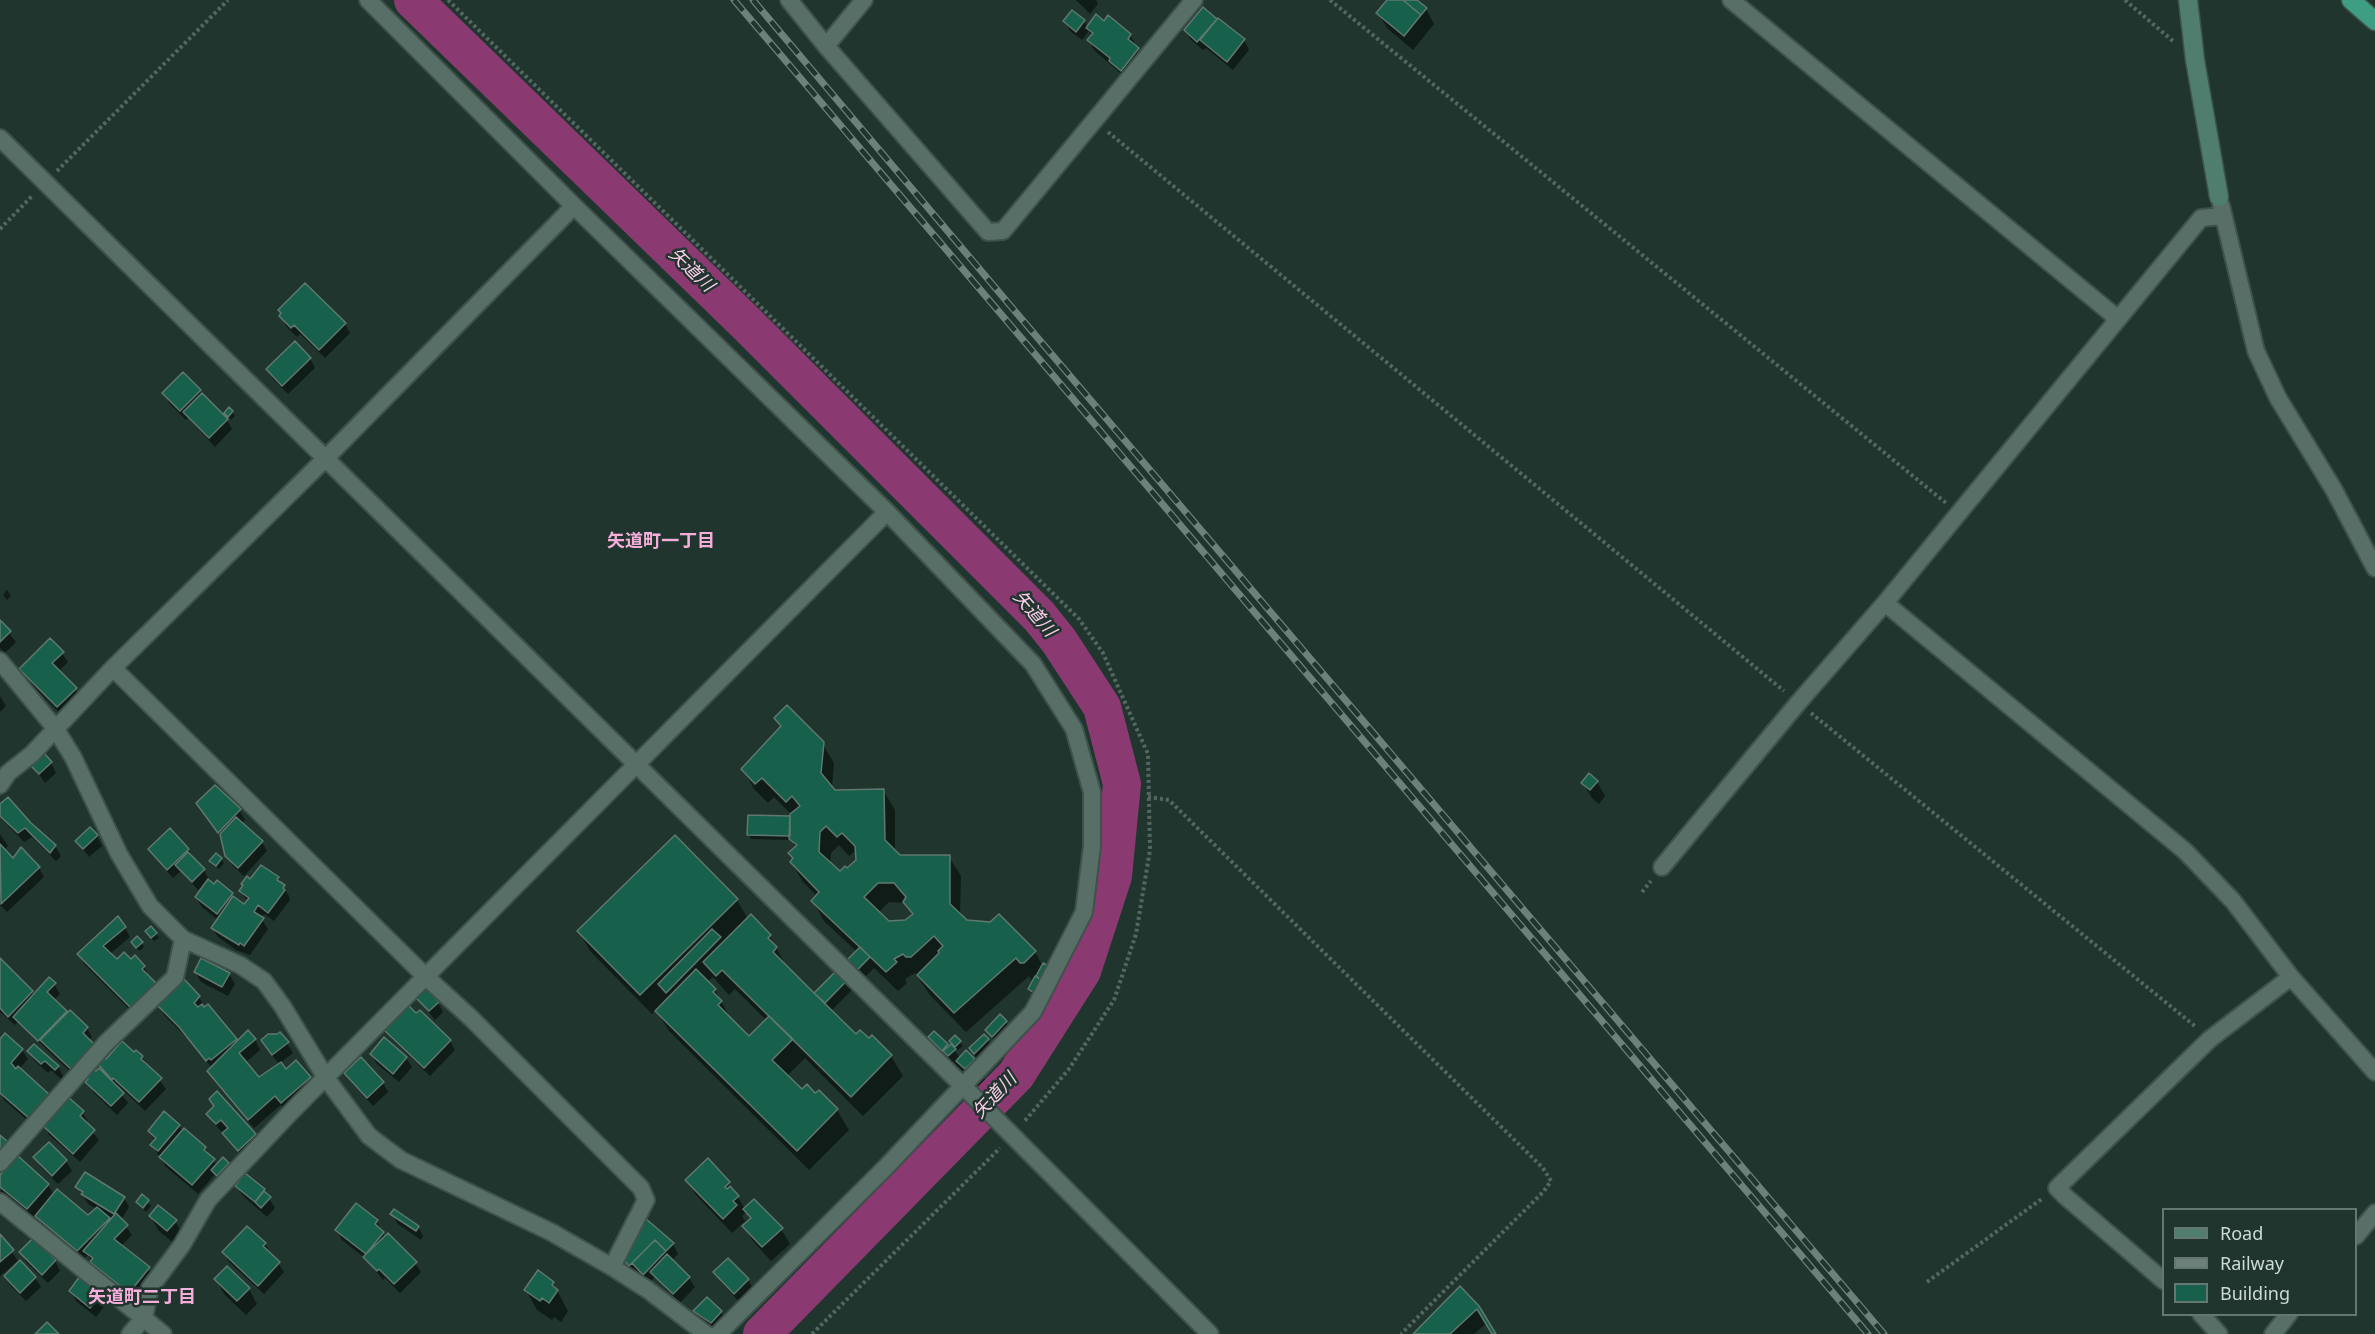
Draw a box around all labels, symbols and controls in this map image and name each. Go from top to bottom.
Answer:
water label: 矢道川 [664,243,718,297]
district label: 矢道町一丁目 [607,531,715,553]
water label: 矢道川 [1008,587,1060,641]
water label: 矢道川 [969,1069,1021,1123]
legend [2162,1208,2357,1316]
text: Road [2220,1221,2263,1245]
text: Railway [2220,1251,2284,1275]
text: Building [2220,1281,2290,1305]
district label: 矢道町二丁目 [88,1287,196,1309]

